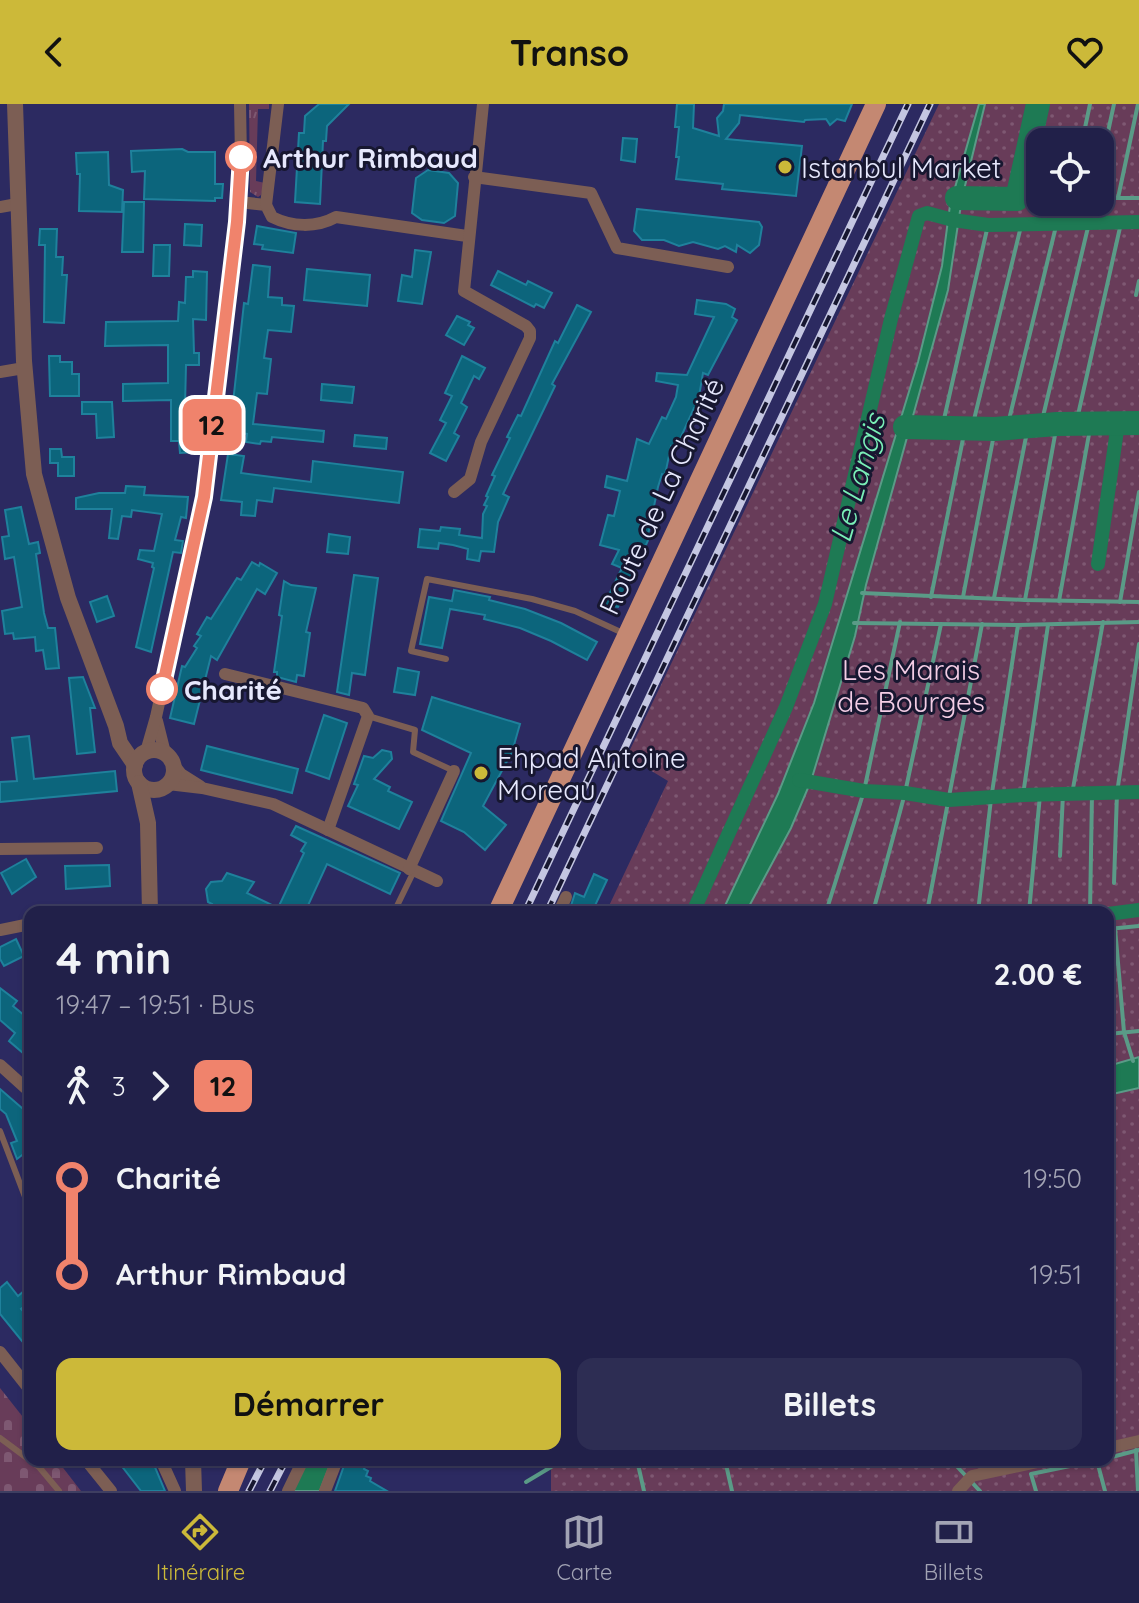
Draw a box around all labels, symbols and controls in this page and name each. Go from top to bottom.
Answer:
icon: back [32,30,76,74]
text: Transo [510,30,629,75]
icon: heart [1063,30,1107,74]
map controls [1026,128,1114,216]
button: locate [1026,128,1114,216]
place label: Arthur Rimbaud [263,140,478,175]
marker: Arthur Rimbaud [226,142,256,172]
place label: Istanbul Market [801,150,1001,185]
marker: Istanbul Market [776,158,794,176]
street label: Route de La Charité [591,372,731,620]
line badge: 12 [176,399,248,451]
text: 12 [199,407,225,442]
water label: Le Langis [821,408,894,547]
park label: Les Marais de Bourges [837,652,985,719]
place label: Charité [184,672,282,707]
marker: Charité [147,674,177,704]
place label: Ehpad Antoine Moreau [497,740,686,807]
marker: Ehpad Antoine Moreau [472,764,490,782]
text: 4 min [56,930,171,985]
text: 2.00 € [993,955,1082,993]
text: 19:47 – 19:51 · Bus [56,988,255,1021]
icon: walk [56,1064,100,1108]
icon: forward [138,1064,182,1108]
text: 12 [210,1068,236,1103]
text: 3 [112,1070,126,1103]
text: Charité [116,1159,221,1197]
text: 19:50 [1023,1162,1082,1195]
text: Arthur Rimbaud [116,1255,346,1293]
text: 19:51 [1029,1258,1082,1291]
button: Démarrer [56,1358,561,1450]
button: Billets [577,1358,1082,1450]
tab: Itinéraire [156,1510,245,1586]
tab: Carte [556,1510,612,1586]
tab: Billets [924,1510,983,1586]

